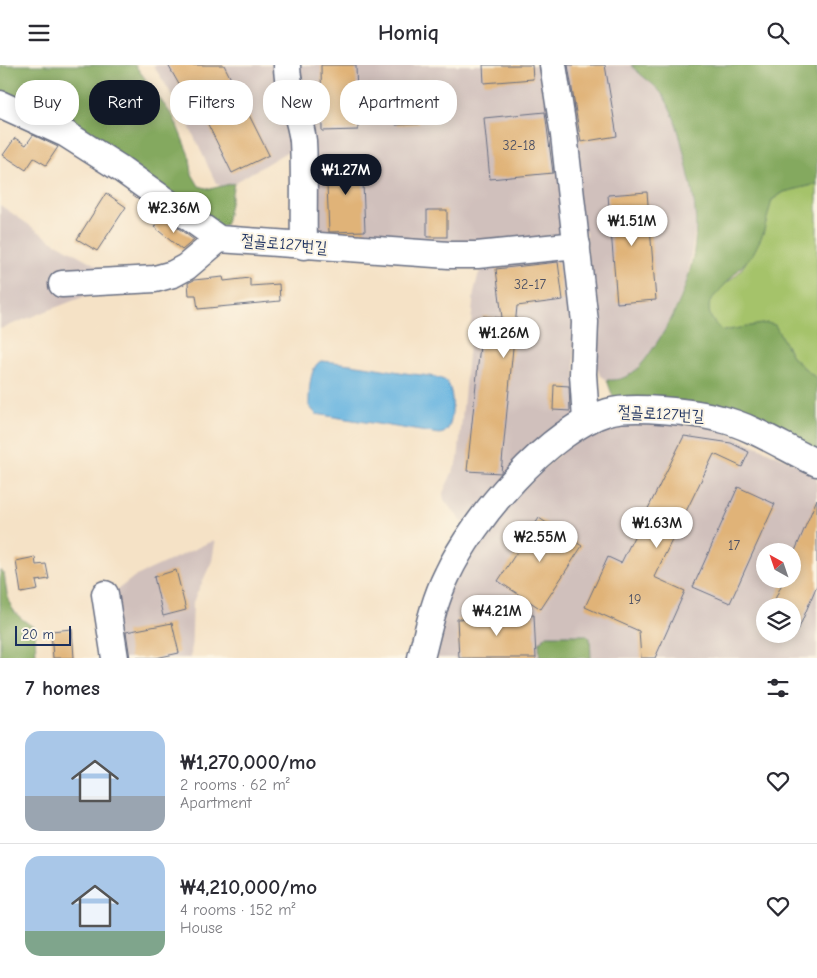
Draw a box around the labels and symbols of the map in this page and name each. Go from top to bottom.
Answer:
house number: 32-18 [503,137,535,154]
pin: ₩1.27M [305,153,387,196]
pin: ₩2.36M [133,191,215,234]
pin: ₩1.51M [591,205,673,247]
street label: 절골로127번길 [240,231,328,257]
house number: 32-17 [514,276,546,293]
pin: ₩1.26M [463,317,545,359]
street label: 절골로127번길 [617,403,705,425]
pin: ₩1.63M [616,507,698,549]
pin: ₩2.55M [499,521,581,563]
house number: 17 [728,537,740,554]
north arrow [756,543,801,587]
house number: 19 [629,591,641,608]
pin: ₩4.21M [456,595,538,637]
scale bar [15,623,71,646]

